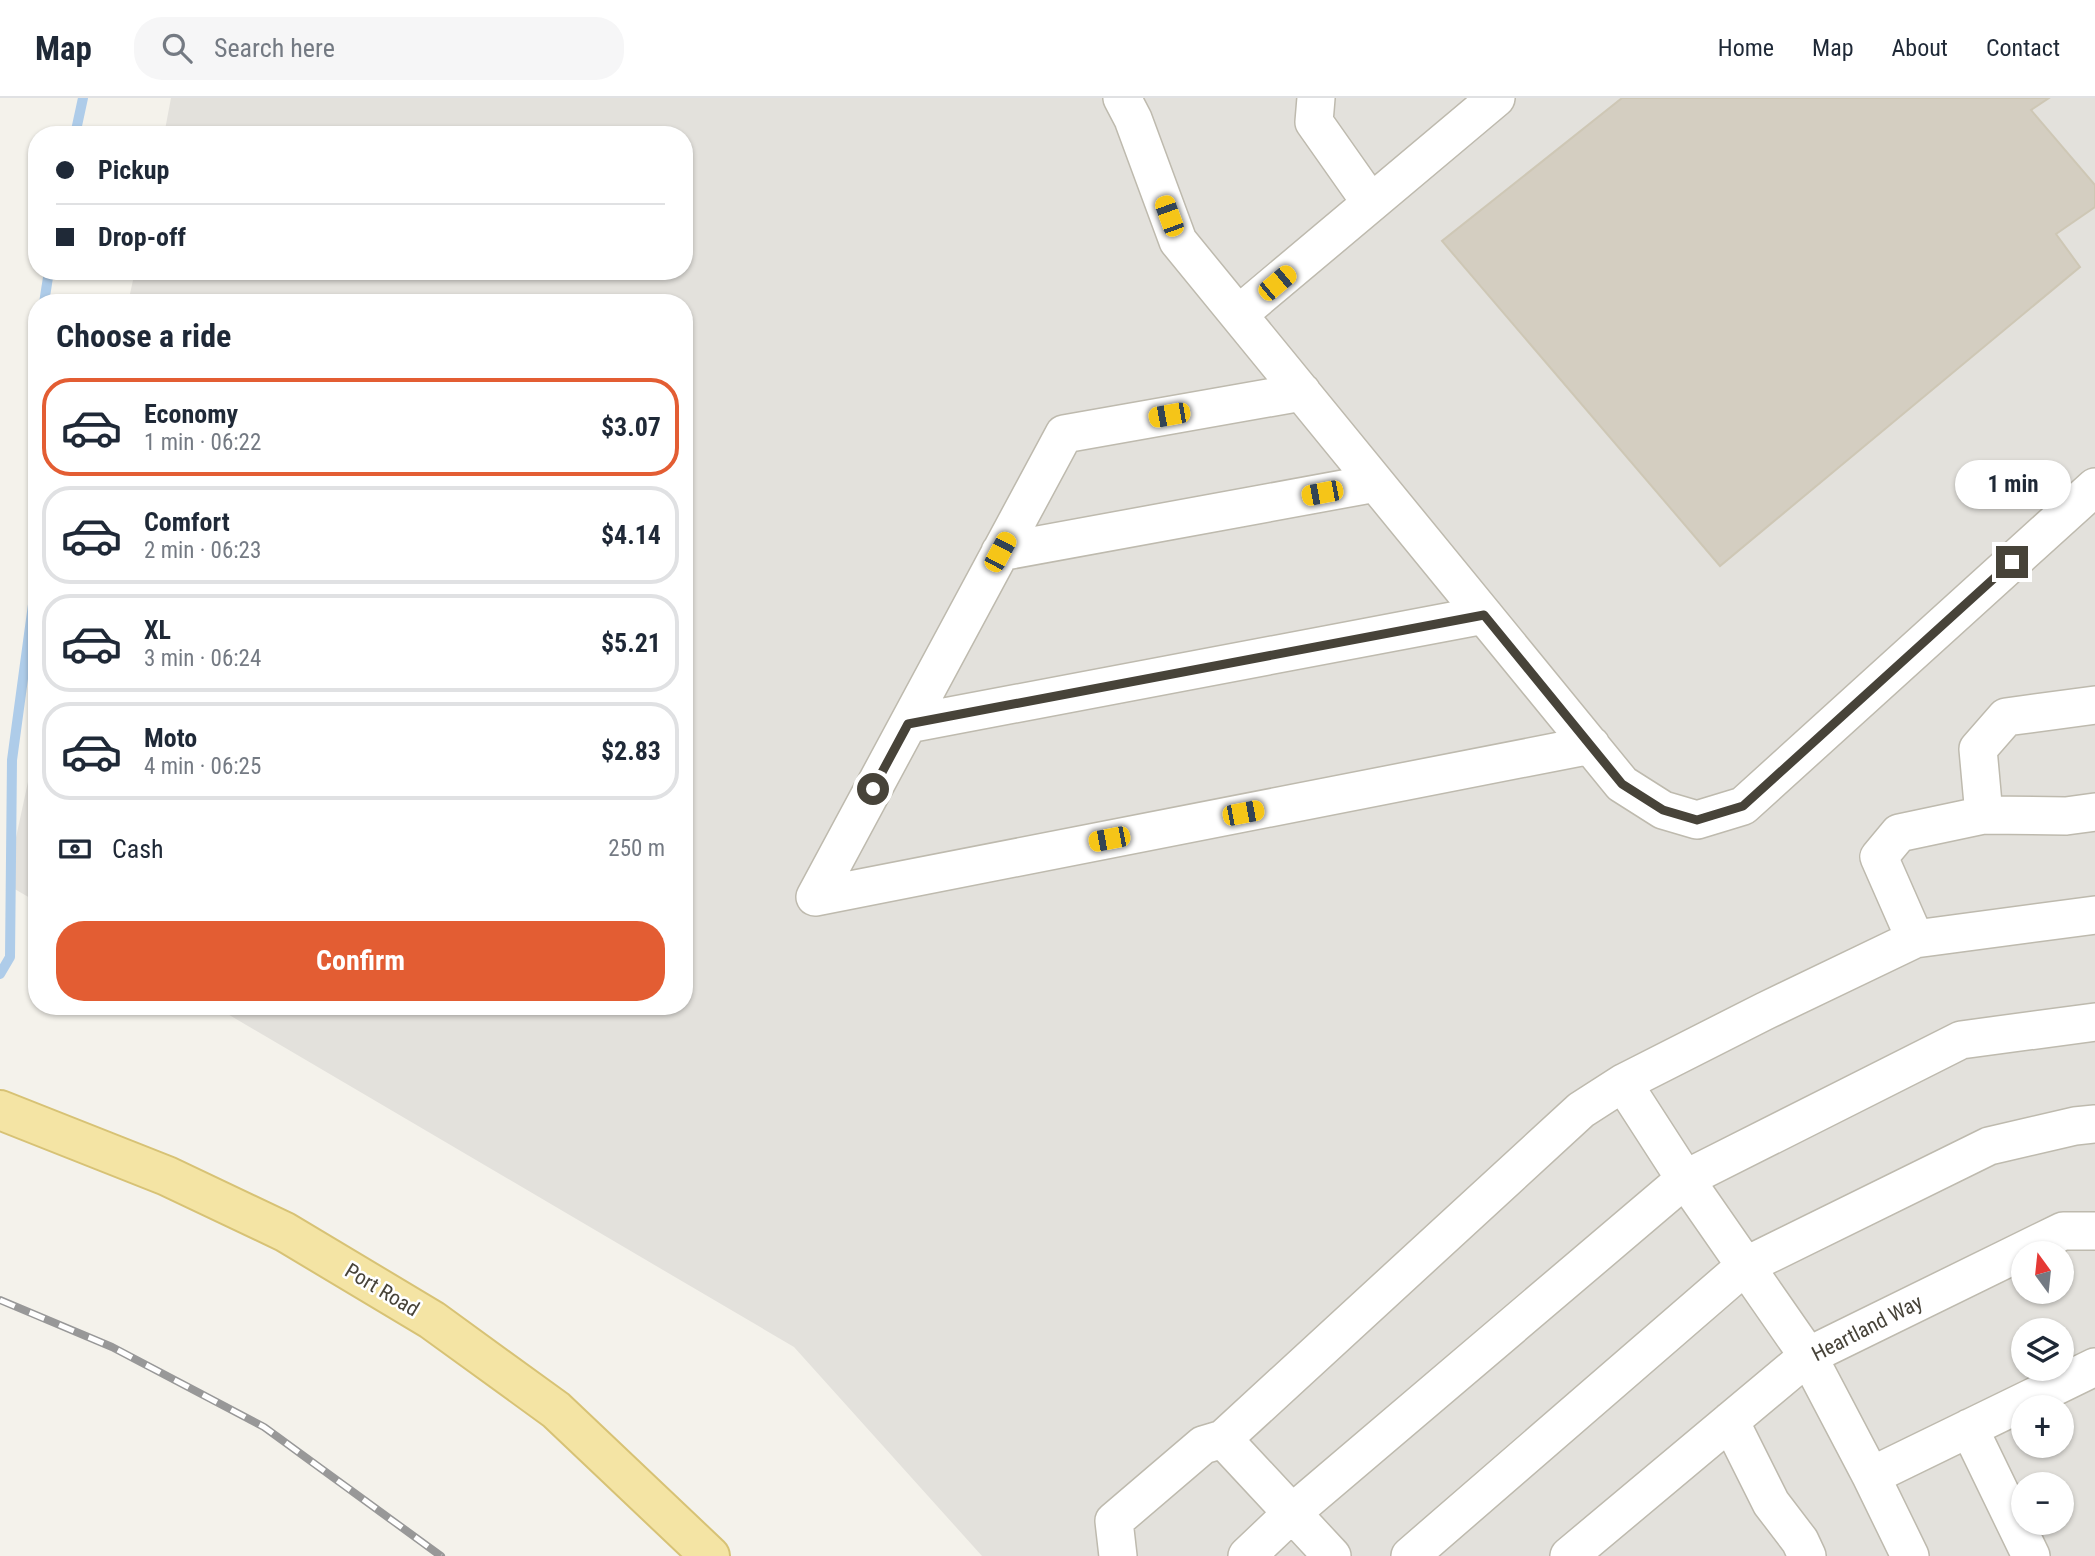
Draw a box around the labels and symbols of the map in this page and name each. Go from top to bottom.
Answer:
car [1152,193,1187,239]
car [1255,261,1300,305]
car [1147,401,1192,429]
callout: 1 min [1954,461,2070,510]
car [1300,479,1345,507]
car [981,529,1020,575]
route end [1996,546,2028,578]
route start [857,773,889,805]
car [1221,799,1266,827]
car [1087,825,1132,853]
north arrow [2011,1241,2074,1304]
street label: Port Road [341,1259,423,1321]
street label: Heartland Way [1808,1290,1926,1366]

